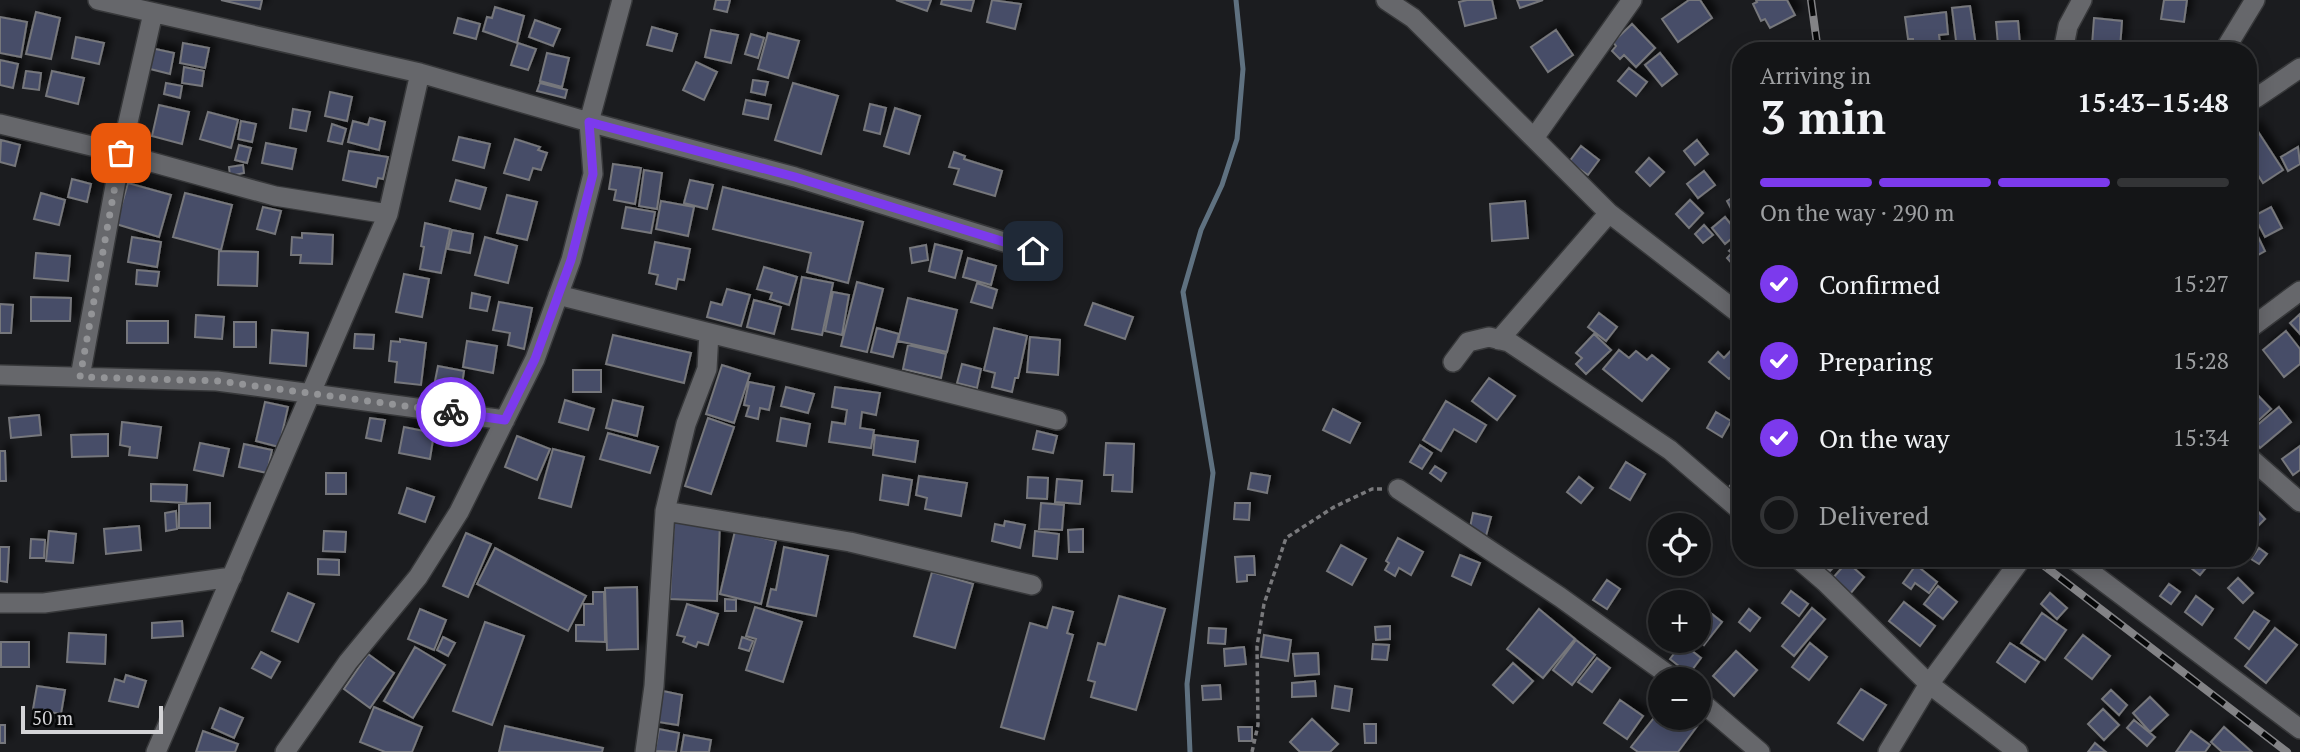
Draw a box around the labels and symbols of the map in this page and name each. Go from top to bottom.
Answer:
pin [91,123,151,183]
pin [1003,221,1063,281]
courier [416,377,486,447]
scale bar [21,703,163,735]

